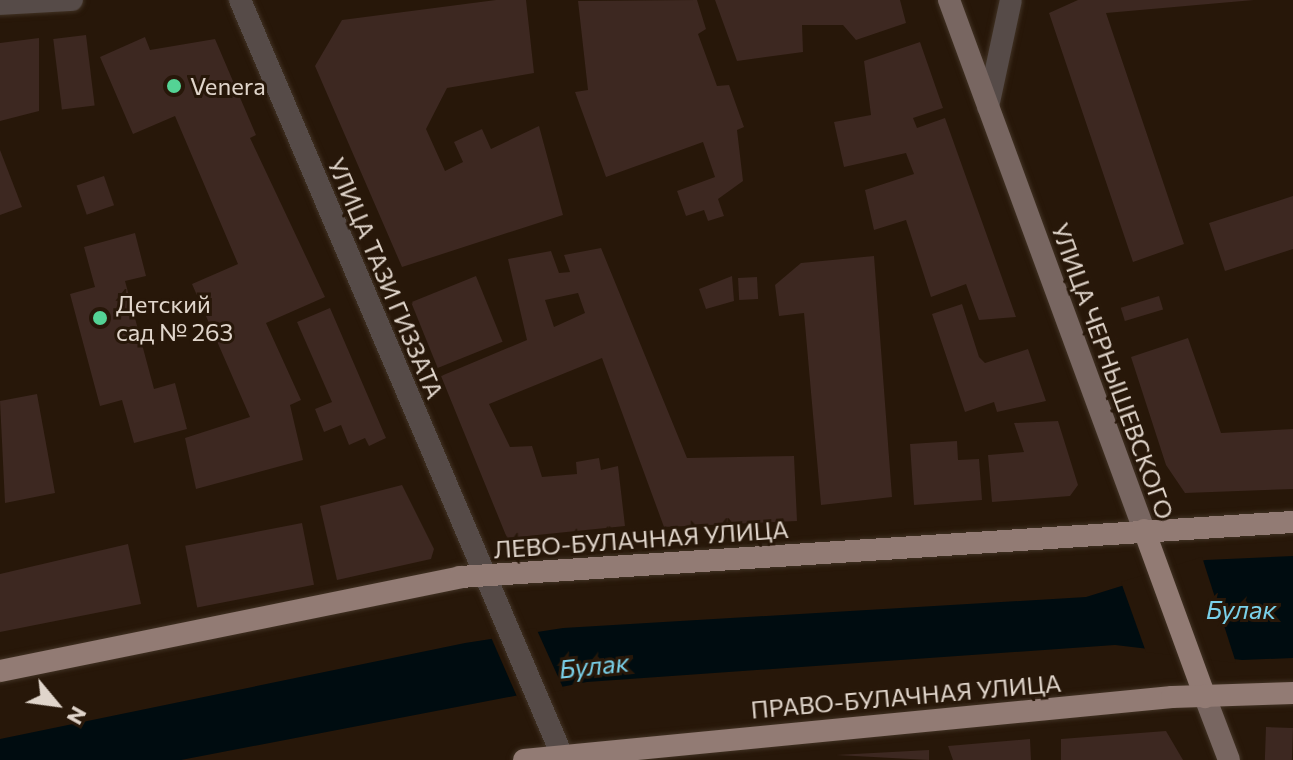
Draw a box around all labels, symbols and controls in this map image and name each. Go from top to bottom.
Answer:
place label: Venera [190,72,266,100]
marker: Venera [165,77,183,95]
street label: УЛИЦА ТАЗИ ГИЗЗАТА [322,153,450,403]
street label: УЛИЦА ЧЕРНЫШЕВСКОГО [1046,219,1180,523]
place label: Детский сад № 263 [116,290,233,346]
marker: Детский сад № 263 [91,309,109,327]
street label: ЛЕВО-БУЛАЧНАЯ УЛИЦА [493,514,789,564]
water label: Булак [1206,593,1276,625]
water label: Булак [557,646,631,684]
north arrow [16,664,96,744]
street label: ПРАВО-БУЛАЧНАЯ УЛИЦА [749,668,1063,724]
text: N [62,702,93,730]

